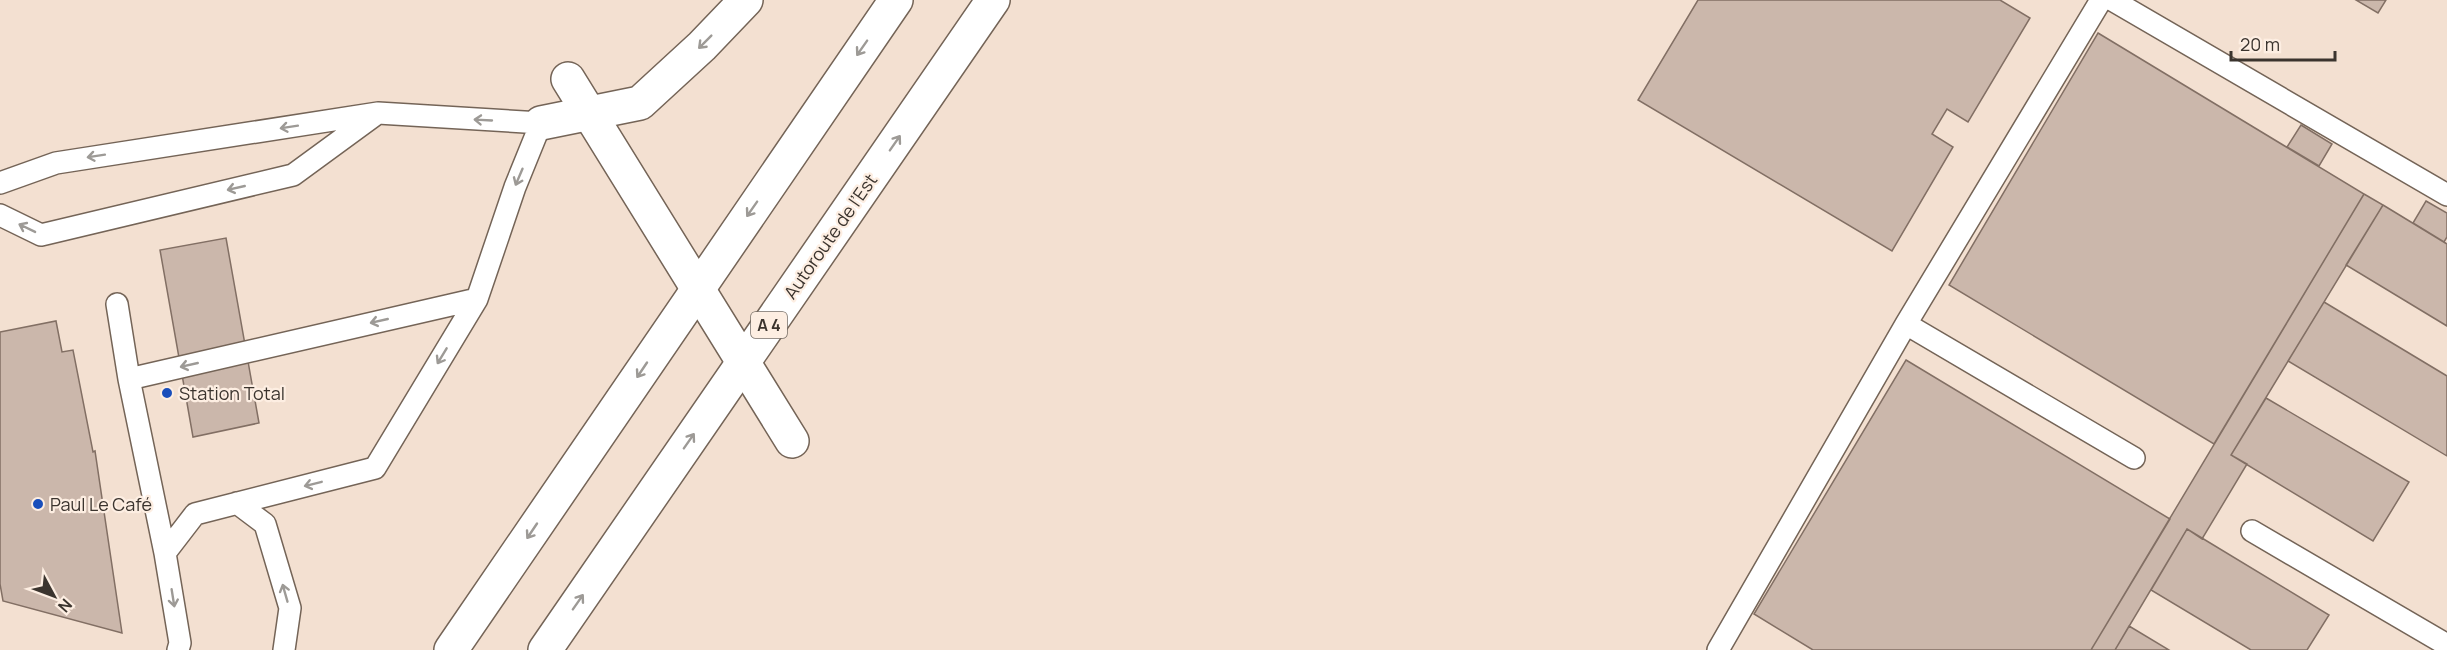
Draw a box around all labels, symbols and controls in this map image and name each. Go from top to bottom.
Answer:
scale bar [2231,24,2334,62]
text: 20 m [2240,32,2280,56]
one-way arrow [698,35,713,50]
one-way arrow [856,40,869,57]
one-way arrow [473,114,493,125]
one-way arrow [280,121,299,132]
one-way arrow [889,135,901,151]
one-way arrow [87,151,107,162]
one-way arrow [513,168,524,186]
street label: Autoroute de l’Est [778,169,882,303]
one-way arrow [226,183,245,195]
one-way arrow [746,200,758,217]
one-way arrow [18,221,36,233]
road number: A 4 [751,312,787,338]
one-way arrow [369,316,388,328]
one-way arrow [436,347,448,364]
one-way arrow [179,360,199,371]
one-way arrow [635,361,648,378]
place label: Station Total [179,381,285,405]
marker: Station Total [160,386,174,400]
one-way arrow [683,434,695,450]
one-way arrow [304,478,323,490]
place label: Paul Le Café [50,492,152,516]
marker: Paul Le Café [31,497,45,511]
one-way arrow [526,522,538,539]
north arrow [24,566,84,626]
one-way arrow [279,583,290,602]
one-way arrow [168,587,179,607]
text: N [53,594,77,617]
one-way arrow [572,594,584,611]

